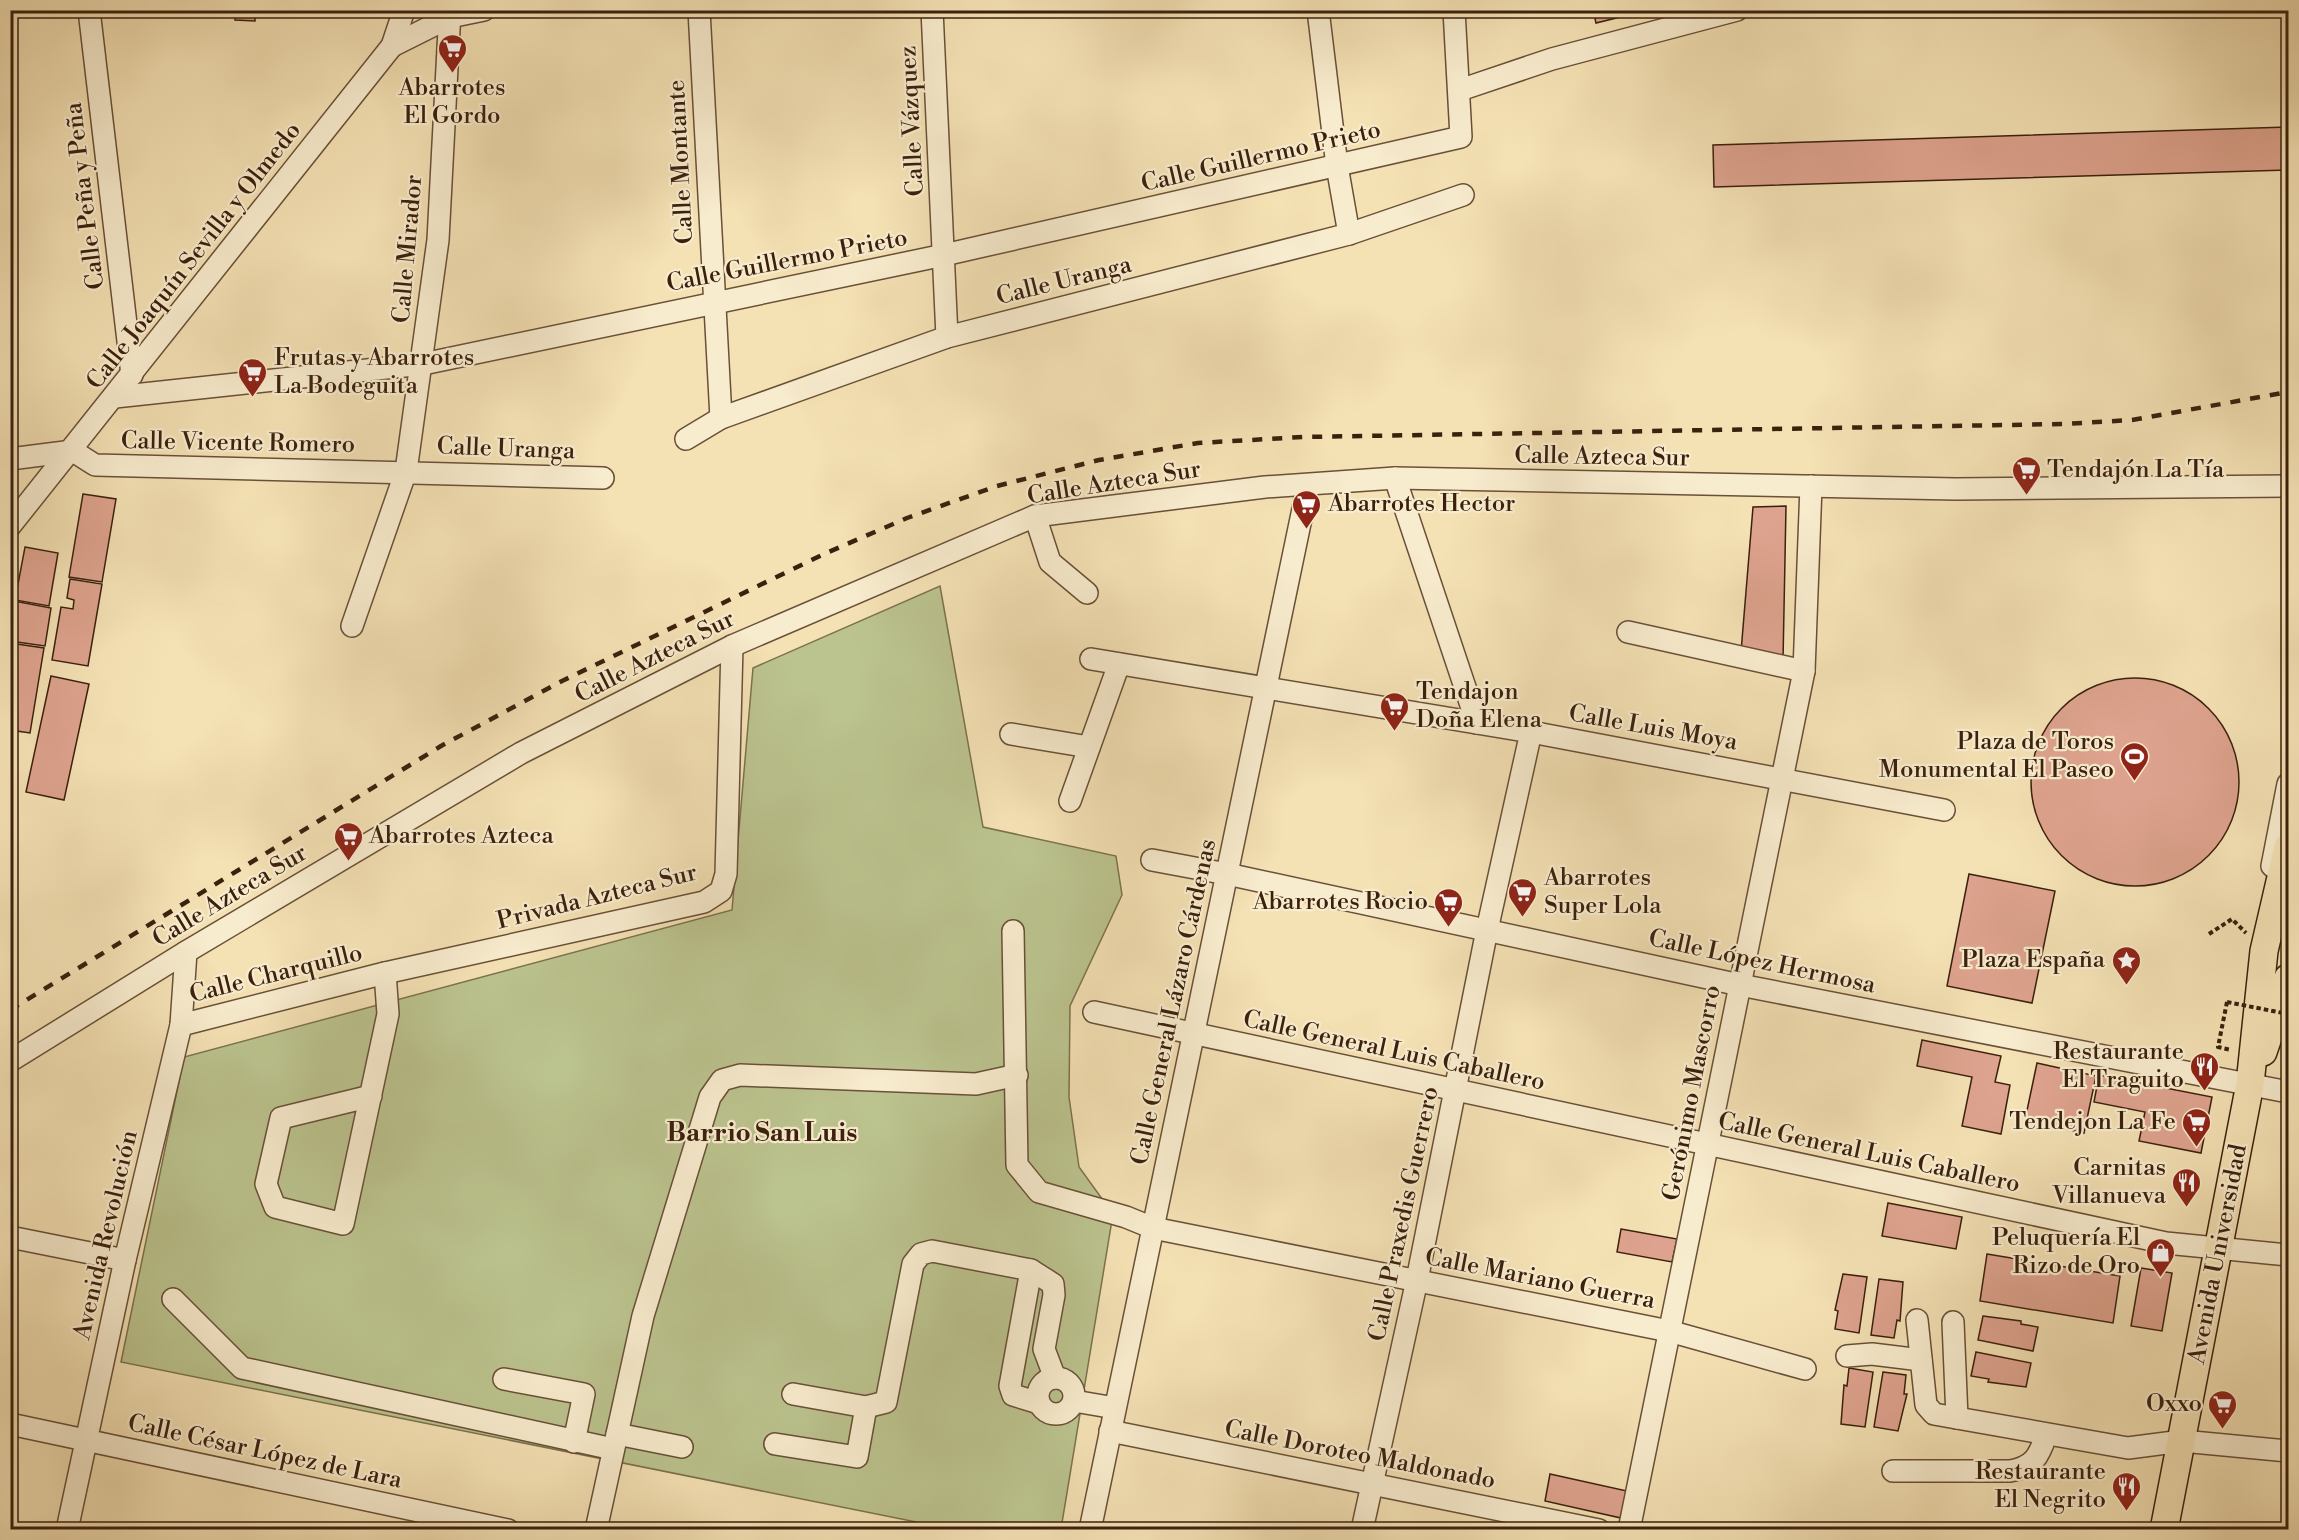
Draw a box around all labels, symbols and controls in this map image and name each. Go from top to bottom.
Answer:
supermarket icon: Abarrotes El Gordo [436,32,468,74]
street label: Calle Vázquez [893,45,931,197]
place label: Abarrotes El Gordo [397,73,506,131]
street label: Calle Montante [662,79,700,245]
street label: Calle Peña y Peña [59,100,111,291]
street label: Calle Guillermo Prieto [1138,115,1384,199]
street label: Calle Joaquín Sevilla y Olmedo [80,116,308,396]
street label: Calle Mirador [387,173,429,325]
street label: Calle Guillermo Prieto [664,223,910,299]
street label: Calle Uranga [993,249,1136,312]
place label: Frutas y Abarrotes La Bodeguita [274,343,474,401]
supermarket icon: Frutas y Abarrotes La Bodeguita [237,356,269,398]
street label: Calle Vicente Romero [121,426,355,460]
street label: Calle Uranga [436,432,577,466]
street label: Calle Azteca Sur [1514,440,1690,474]
street label: Calle Azteca Sur [1025,454,1203,512]
supermarket icon: Tendajón La Tía [2010,454,2042,496]
place label: Tendajón La Tía [2047,455,2225,485]
supermarket icon: Abarrotes Hector [1291,488,1323,530]
place label: Abarrotes Hector [1327,489,1516,519]
street label: Calle Azteca Sur [570,604,740,710]
place label: Tendajon Doña Elena [1416,677,1543,735]
supermarket icon: Tendajon Doña Elena [1379,690,1411,732]
street label: Calle Luis Moya [1566,698,1741,758]
place label: Plaza de Toros Monumental El Paseo [1879,727,2114,785]
sports icon: Plaza de Toros Monumental El Paseo [2119,740,2151,782]
supermarket icon: Abarrotes Azteca [332,820,364,862]
place label: Abarrotes Azteca [368,821,554,851]
street label: Calle General Lázaro Cárdenas [1125,836,1223,1168]
street label: Calle Azteca Sur [147,838,313,954]
street label: Privada Azteca Sur [494,858,700,936]
place label: Abarrotes Super Lola [1543,863,1662,921]
supermarket icon: Abarrotes Super Lola [1507,876,1539,918]
supermarket icon: Abarrotes Rocio [1433,886,1465,928]
place label: Abarrotes Rocio [1252,887,1428,917]
street label: Calle López Hermosa [1646,923,1879,1001]
street label: Calle Charquillo [186,938,366,1010]
place icon: Plaza España [2110,944,2142,986]
place label: Plaza España [1961,945,2106,975]
street label: Gerónimo Mascorro [1656,983,1728,1203]
street label: Calle General Luis Caballero [1240,1004,1548,1098]
place label: Restaurante El Traguito [2053,1037,2184,1095]
restaurant icon: Restaurante El Traguito [2189,1050,2221,1092]
street label: Calle Praxedis Guerrero [1362,1084,1446,1344]
street label: Calle General Luis Caballero [1715,1106,2023,1200]
supermarket icon: Tendejon La Fe [2181,1106,2213,1148]
place label: Tendejon La Fe [2009,1107,2176,1137]
district label: Barrio San Luis [667,1117,857,1149]
street label: Avenida Revolución [67,1127,145,1344]
street label: Avenida Universidad [2182,1141,2254,1367]
place label: Carnitas Villanueva [2051,1153,2167,1211]
restaurant icon: Carnitas Villanueva [2171,1166,2203,1208]
place label: Peluquería El Rizo de Oro [1992,1223,2140,1281]
shop icon: Peluquería El Rizo de Oro [2145,1236,2177,1278]
street label: Calle Mariano Guerra [1422,1242,1658,1316]
supermarket icon: Oxxo [2207,1388,2239,1430]
place label: Oxxo [2146,1389,2202,1419]
street label: Calle César López de Lara [125,1408,406,1496]
street label: Calle Doroteo Maldonado [1222,1414,1498,1496]
place label: Restaurante El Negrito [1975,1457,2106,1515]
restaurant icon: Restaurante El Negrito [2111,1470,2143,1512]

